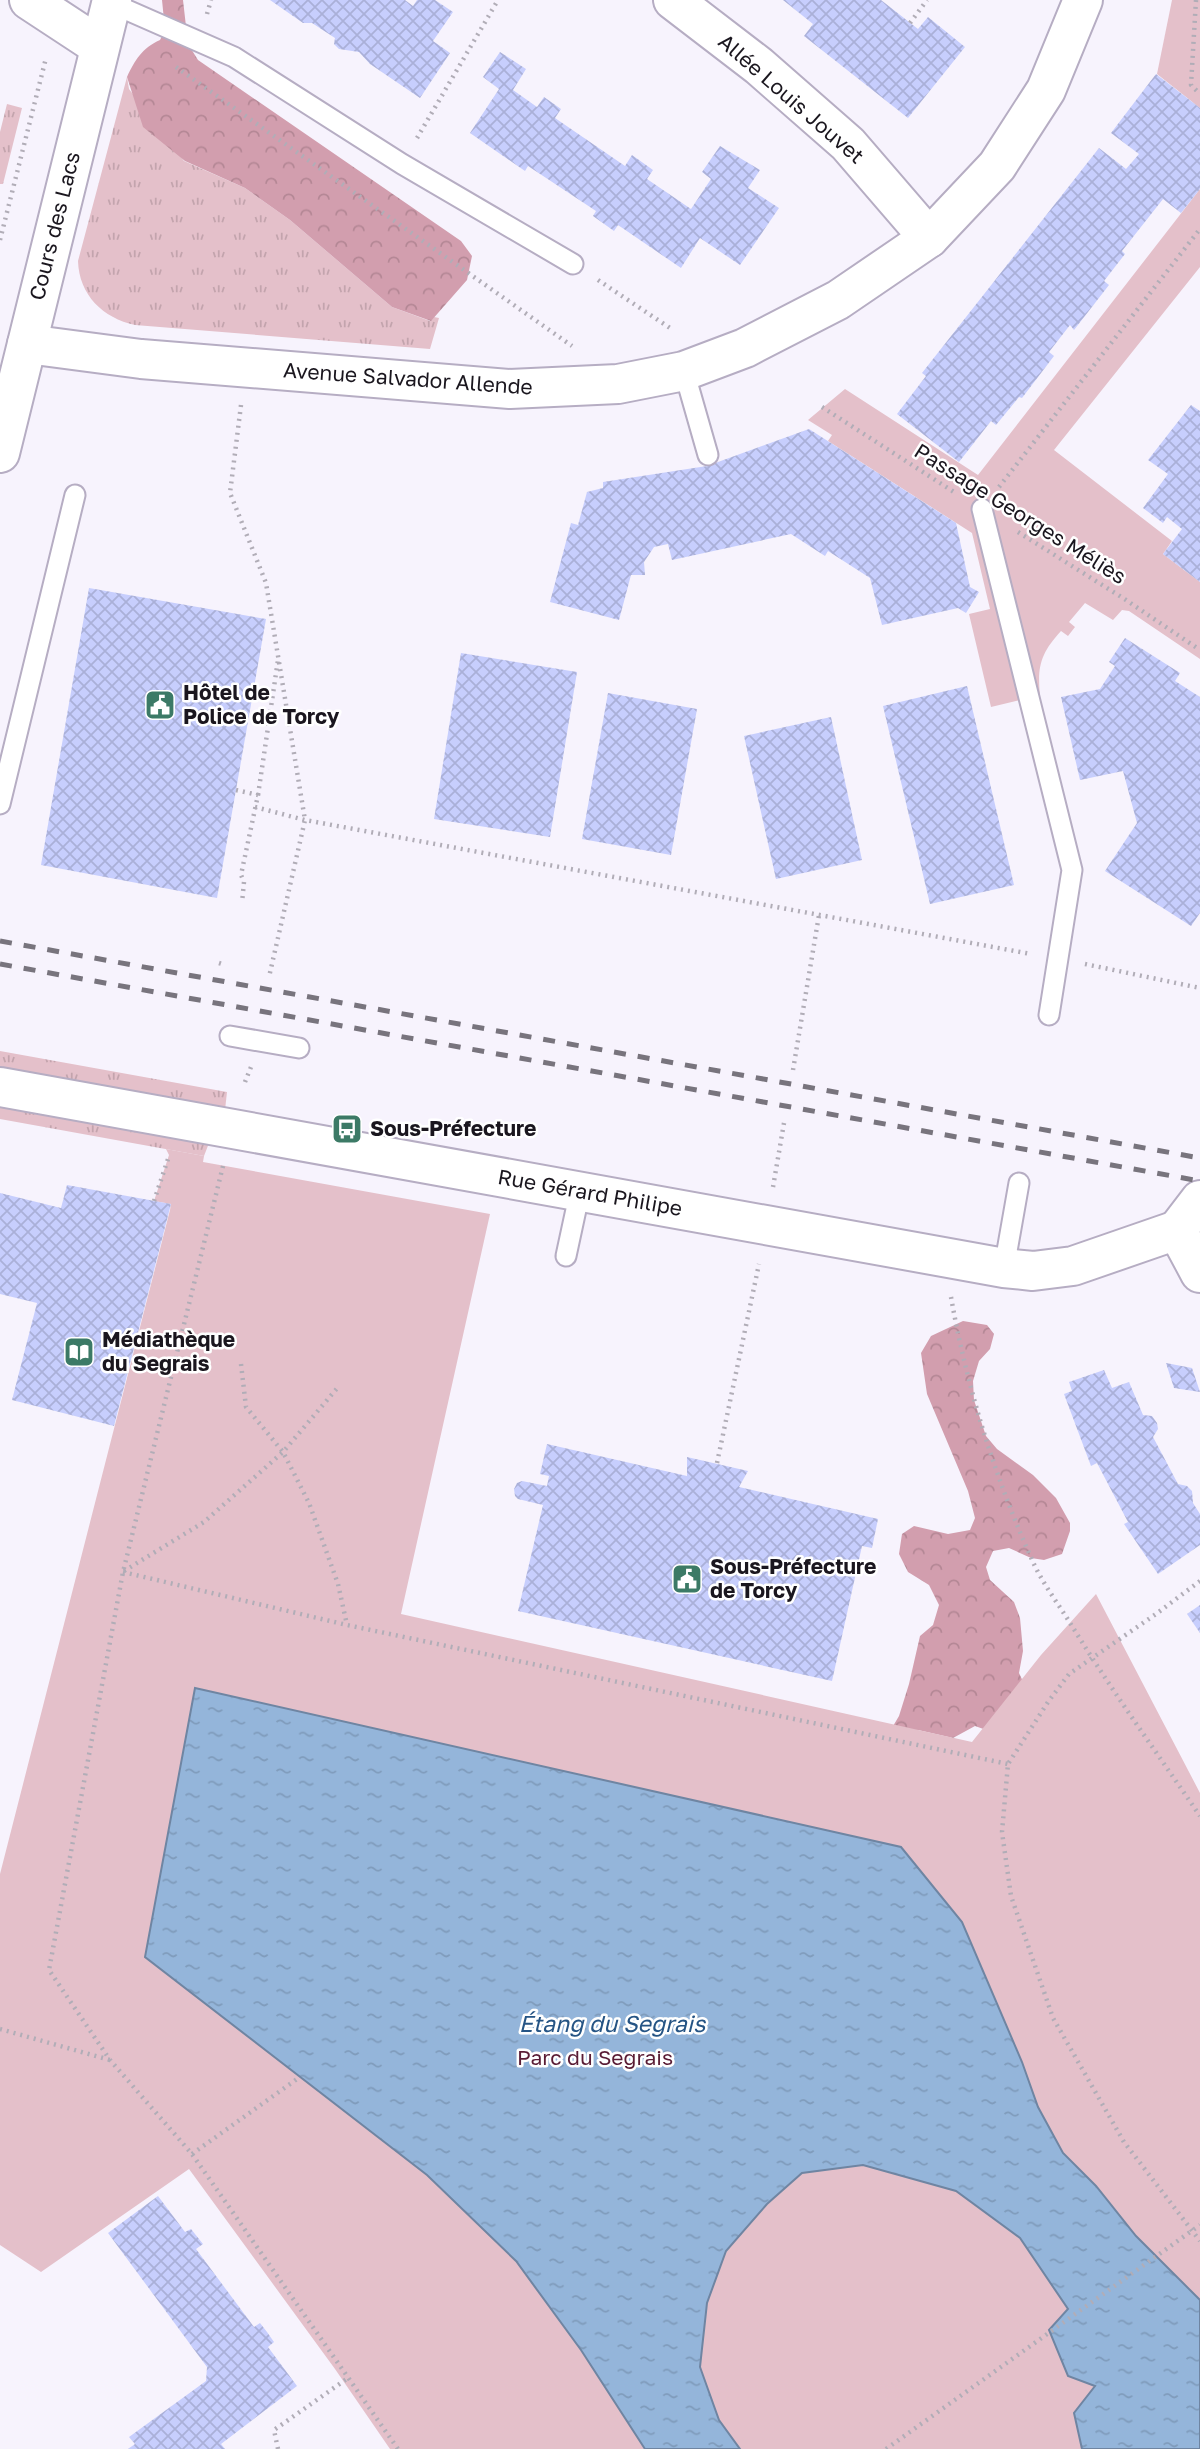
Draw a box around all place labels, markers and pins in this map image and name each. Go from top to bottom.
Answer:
place label: Hôtel de Police de Torcy [183,679,340,729]
public building icon: Hôtel de Police de Torcy [143,688,177,722]
bus stop icon: Sous-Préfecture [330,1112,364,1146]
place label: Sous-Préfecture [370,1115,536,1141]
place label: Médiathèque du Segrais [102,1326,235,1376]
library icon: Médiathèque du Segrais [62,1335,96,1369]
place label: Sous-Préfecture de Torcy [710,1553,876,1603]
public building icon: Sous-Préfecture de Torcy [670,1562,704,1596]

